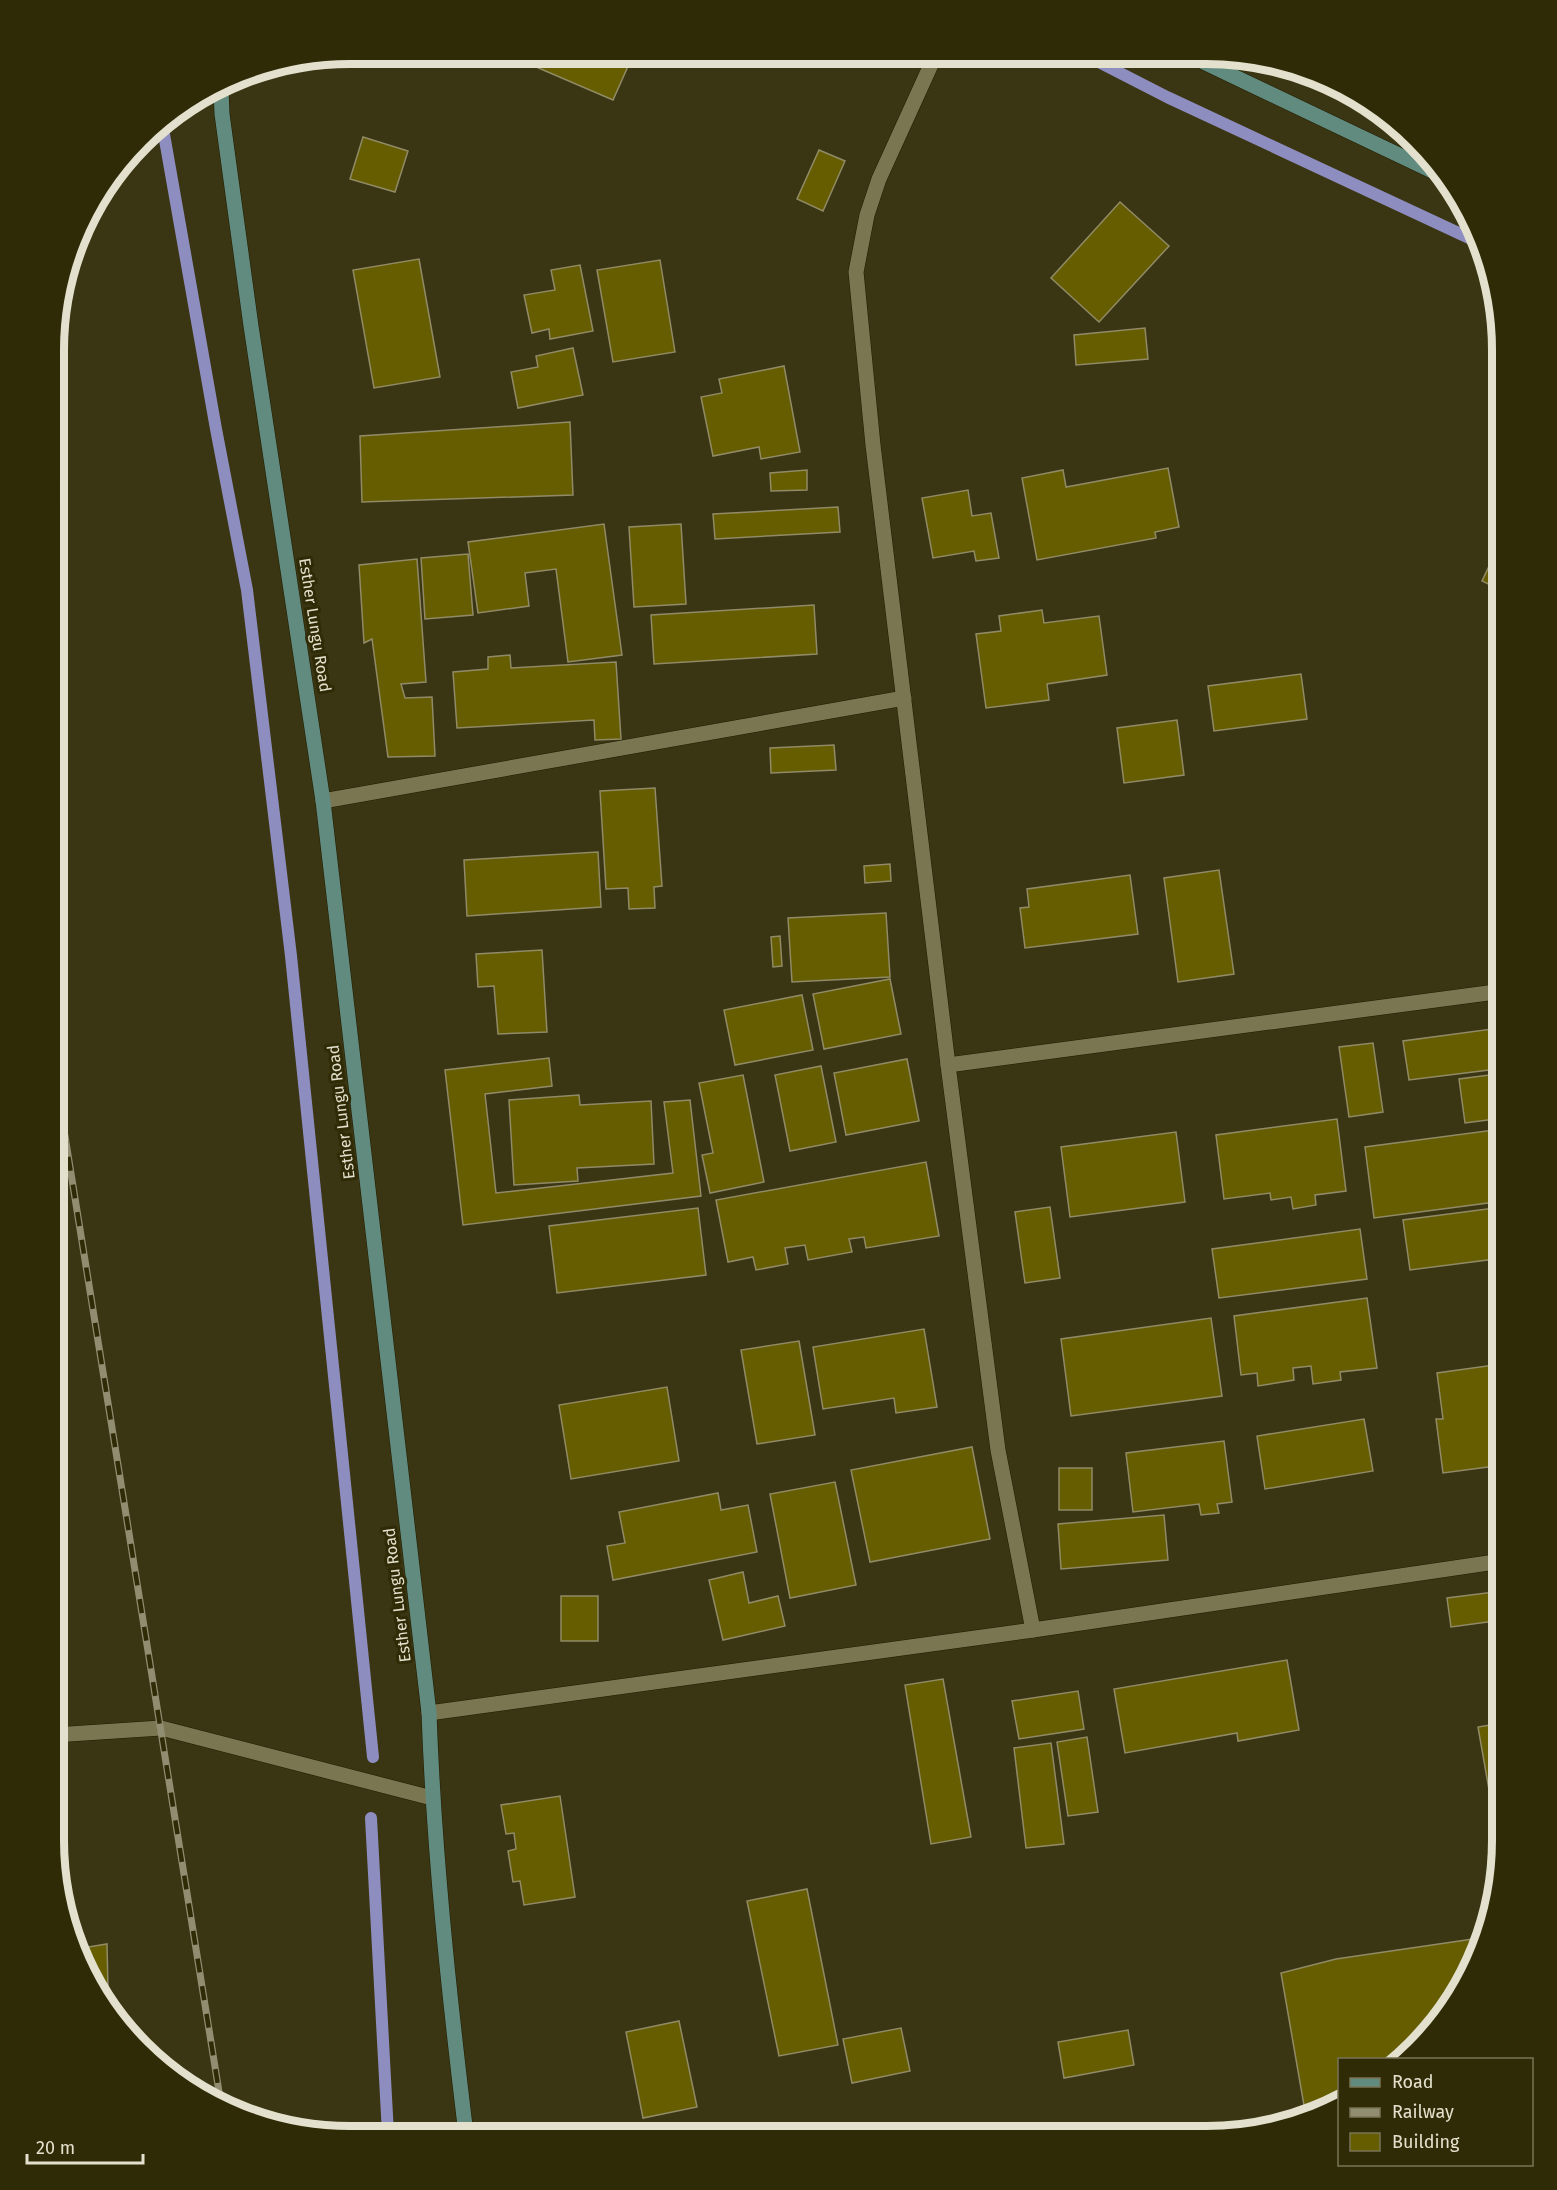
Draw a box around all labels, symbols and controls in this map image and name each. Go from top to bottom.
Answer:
street label: Esther Lungu Road [295,557,335,693]
street label: Esther Lungu Road [323,1044,359,1180]
street label: Esther Lungu Road [379,1527,415,1663]
legend [1338,2058,1533,2166]
text: Road [1392,2071,1434,2093]
text: Railway [1392,2101,1454,2123]
scale bar [27,2127,142,2165]
text: Building [1392,2131,1460,2153]
text: 20 m [36,2137,75,2159]

